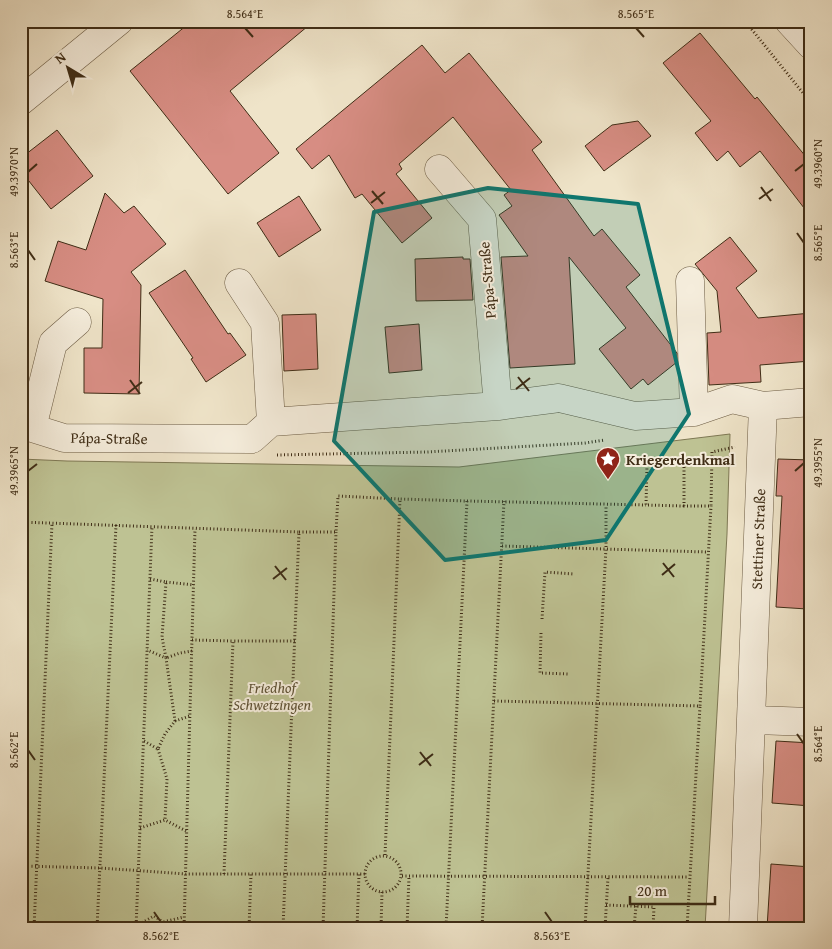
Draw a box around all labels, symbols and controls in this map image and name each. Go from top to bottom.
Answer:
text: 8.564°E [227,5,263,22]
text: 8.565°E [618,5,654,22]
north arrow [42,42,92,92]
text: N [50,47,70,69]
text: 49.3960°N [809,139,826,189]
text: 49.3970°N [5,147,22,197]
text: 8.565°E [809,225,826,261]
text: 8.563°E [5,232,22,268]
street label: Pápa-Straße [473,241,501,319]
street label: Pápa-Straße [70,427,148,449]
text: 49.3955°N [809,438,826,488]
text: 49.3965°N [5,446,22,496]
place icon: Kriegerdenkmal [595,446,621,480]
place label: Kriegerdenkmal [626,449,735,470]
street label: Stettiner Straße [746,488,770,590]
park label: Friedhof Schwetzingen [233,677,312,715]
text: 8.564°E [809,726,826,762]
text: 8.562°E [5,732,22,768]
scale bar [630,874,714,906]
text: 20 m [637,880,668,901]
text: 8.562°E [143,927,179,944]
text: 8.563°E [534,927,570,944]

